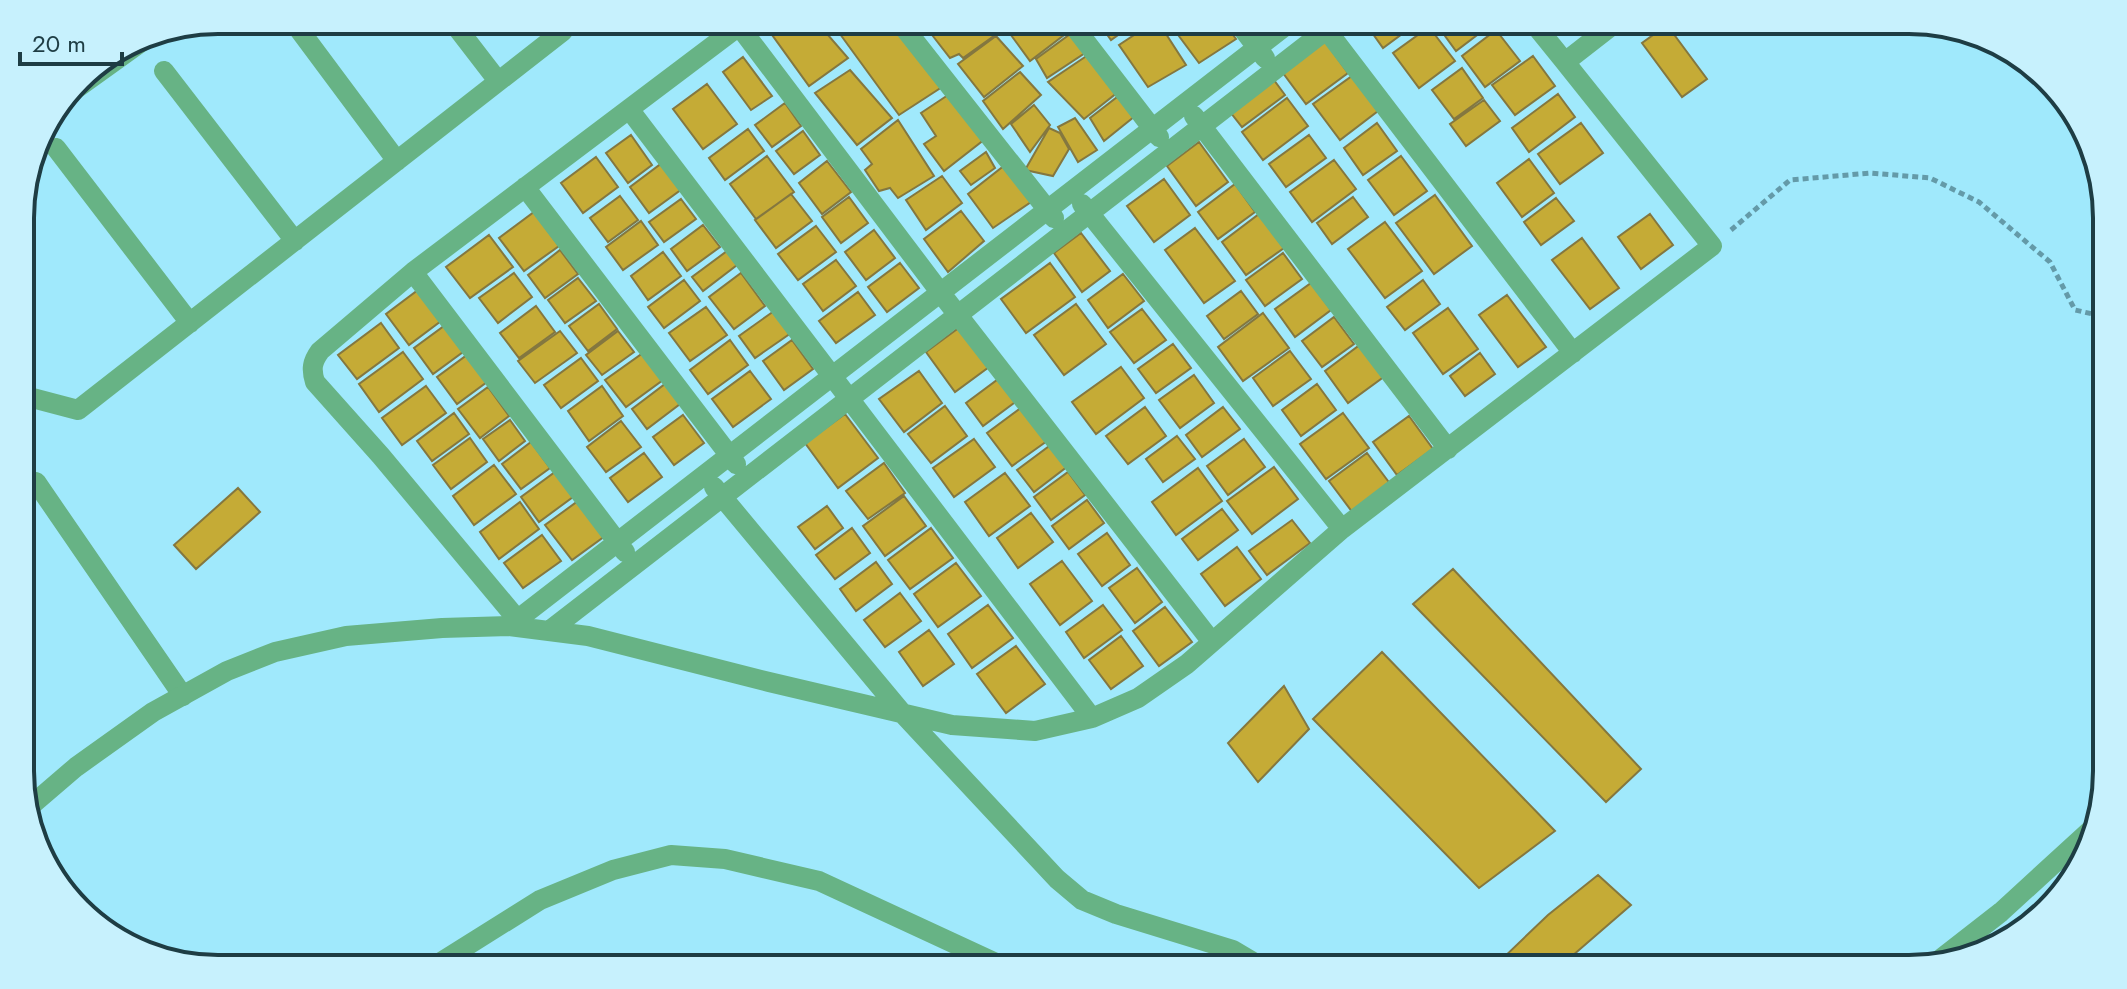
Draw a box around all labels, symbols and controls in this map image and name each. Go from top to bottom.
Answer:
scale bar [20,16,122,66]
text: 20 m [32,26,86,61]

